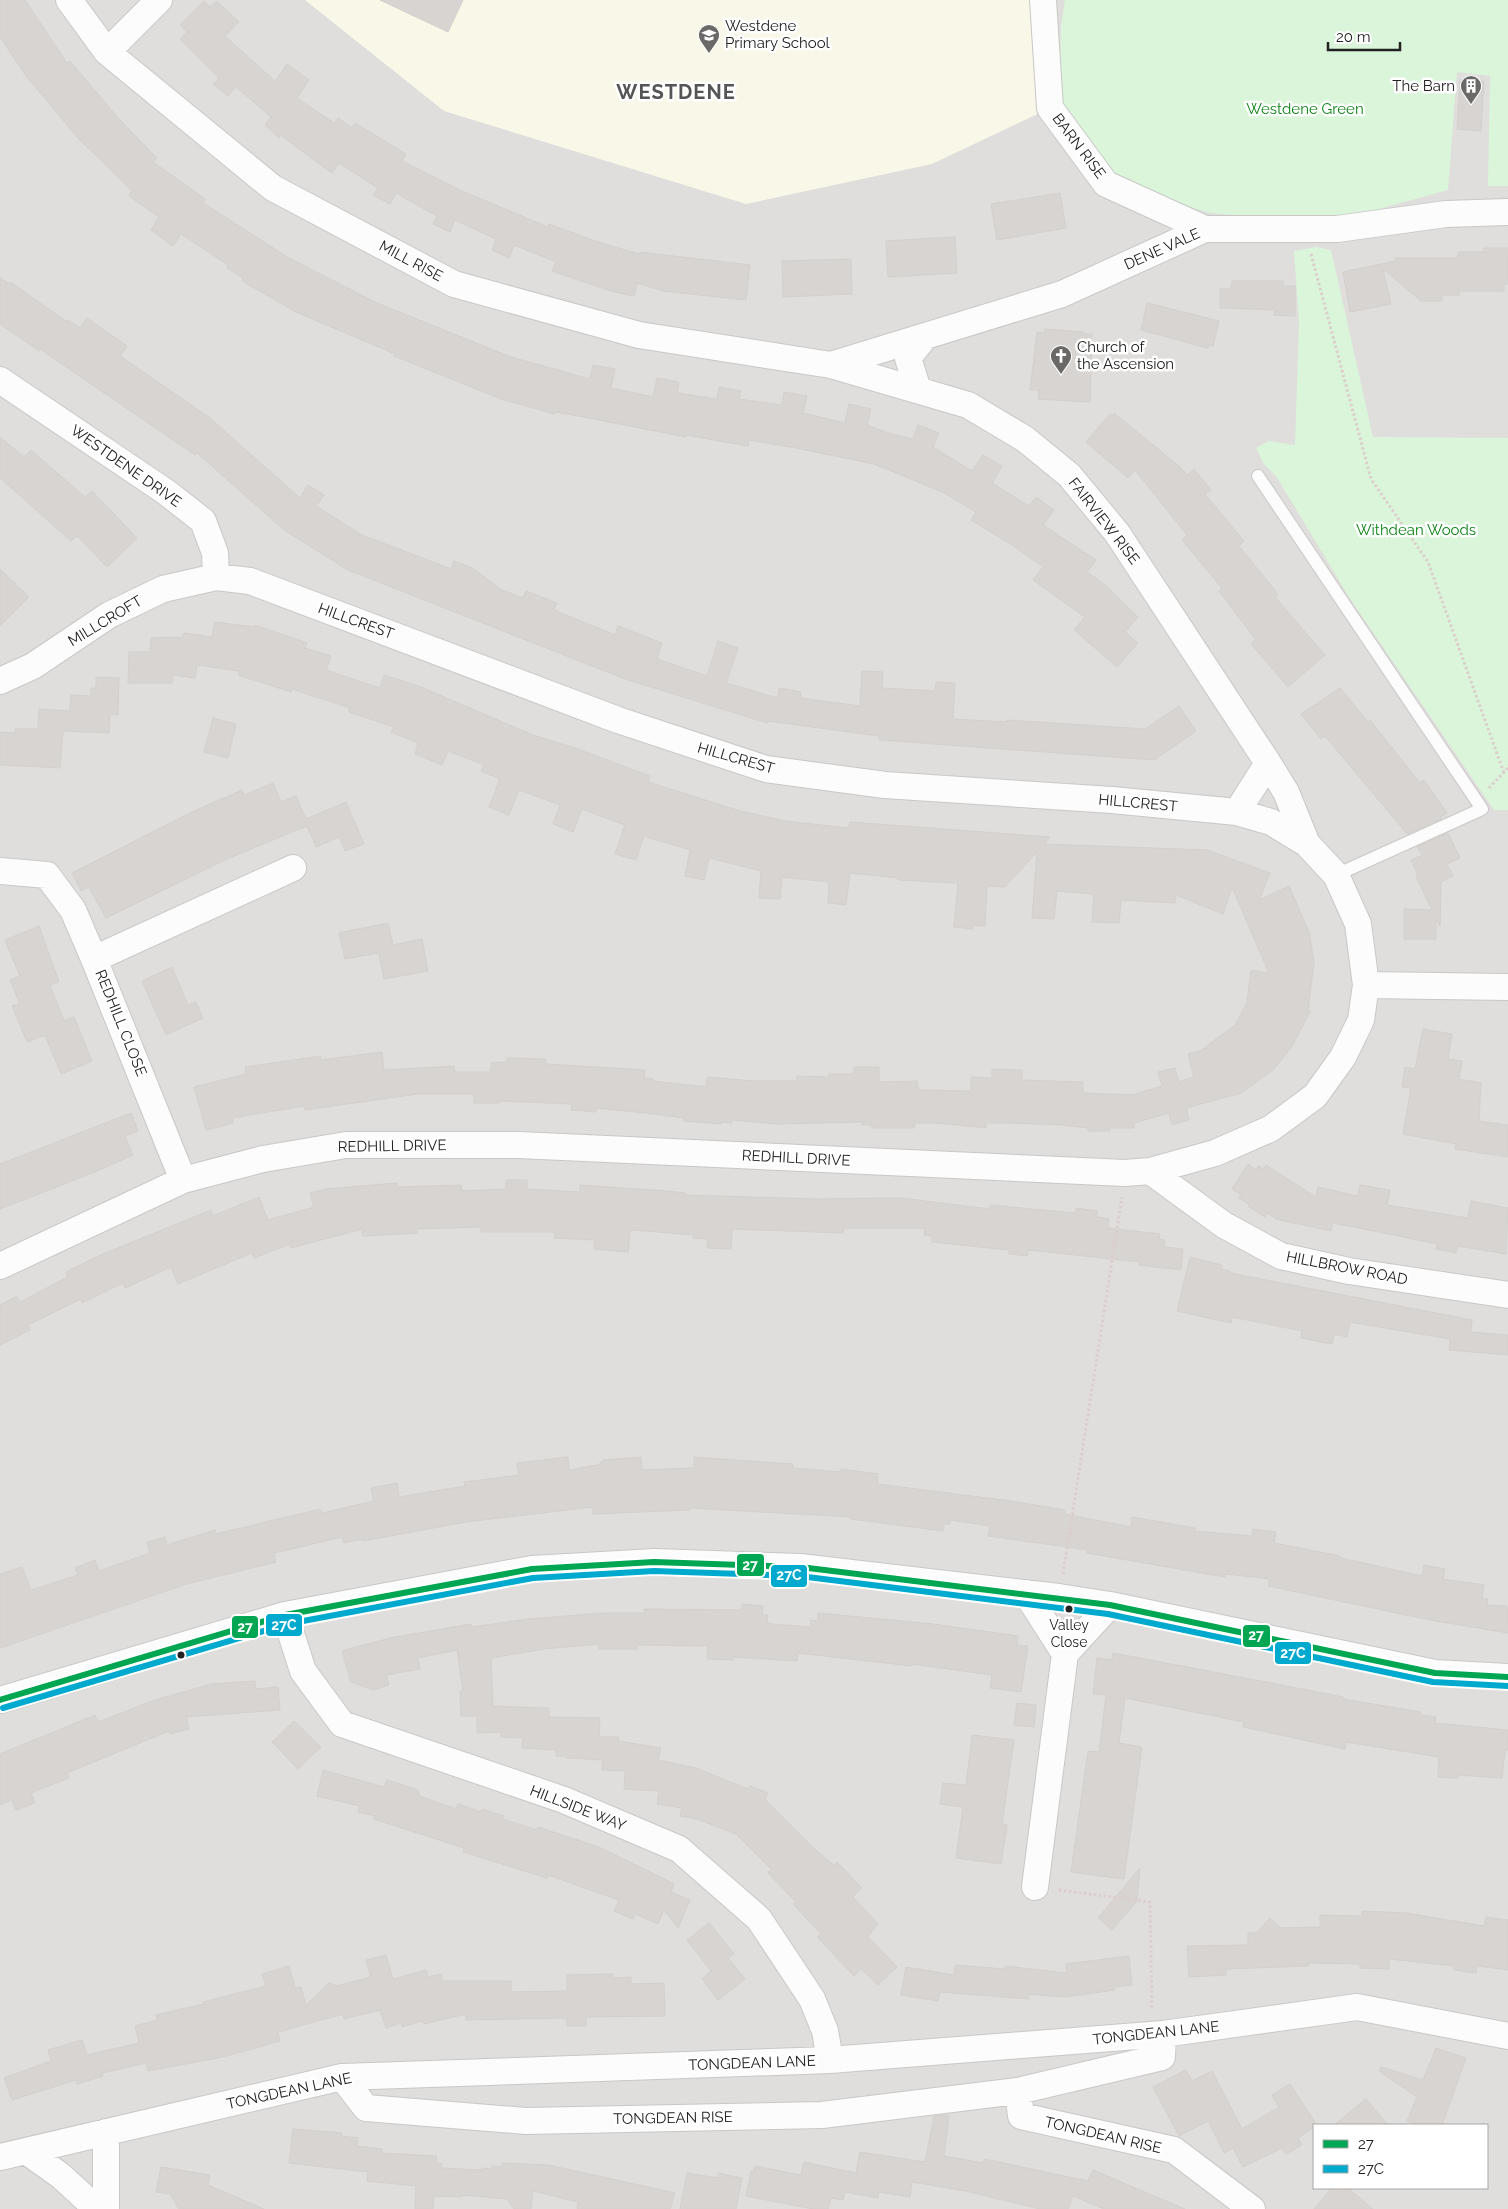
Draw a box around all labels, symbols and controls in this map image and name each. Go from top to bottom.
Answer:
place label: Westdene Primary School [725,17,831,52]
scale bar [1328,20,1400,52]
school or university icon: Westdene Primary School [697,23,721,54]
text: 20 m [1336,28,1371,46]
building icon: The Barn [1459,74,1483,105]
place label: The Barn [1392,77,1455,95]
district label: WESTDENE [616,80,736,104]
park label: Westdene Green [1246,100,1364,118]
street label: BARN RISE [1049,110,1109,182]
street label: DENE VALE [1121,224,1203,274]
street label: MILL RISE [376,237,446,285]
place label: Church of the Ascension [1077,338,1174,373]
church icon: Church of the Ascension [1049,344,1073,375]
street label: WESTDENE DRIVE [67,421,185,511]
street label: FAIRVIEW RISE [1065,474,1143,568]
park label: Withdean Woods [1356,521,1476,539]
street label: MILLCROFT [65,592,145,650]
street label: HILLCREST [316,599,396,643]
street label: HILLCREST [695,738,777,778]
street label: HILLCREST [1098,791,1178,815]
street label: REDHILL CLOSE [91,967,151,1079]
street label: REDHILL DRIVE [337,1136,447,1156]
street label: REDHILL DRIVE [741,1146,851,1170]
street label: HILLBROW ROAD [1285,1247,1410,1289]
line badge: 27 [736,1553,765,1577]
text: 27 [742,1557,758,1573]
line badge: 27C [770,1564,808,1588]
text: 27C [776,1567,802,1583]
marker: Valley Close [1064,1604,1074,1614]
line badge: 27C [265,1613,303,1637]
line badge: 27 [231,1615,259,1639]
text: 27C [271,1617,297,1633]
place label: Valley Close [1049,1617,1089,1650]
text: 27 [237,1619,253,1635]
line badge: 27 [1242,1624,1271,1648]
text: 27 [1248,1627,1264,1643]
line badge: 27C [1274,1641,1312,1665]
text: 27C [1280,1645,1306,1661]
unlabelled marker [176,1650,186,1660]
street label: HILLSIDE WAY [527,1781,629,1835]
street label: TONGDEAN LANE [1092,2017,1220,2049]
street label: TONGDEAN LANE [688,2052,816,2074]
street label: TONGDEAN LANE [225,2069,353,2113]
street label: TONGDEAN RISE [613,2108,733,2128]
street label: TONGDEAN RISE [1043,2113,1163,2157]
legend [1313,2124,1488,2189]
text: 27 [1358,2135,1374,2153]
text: 27C [1358,2160,1384,2178]

